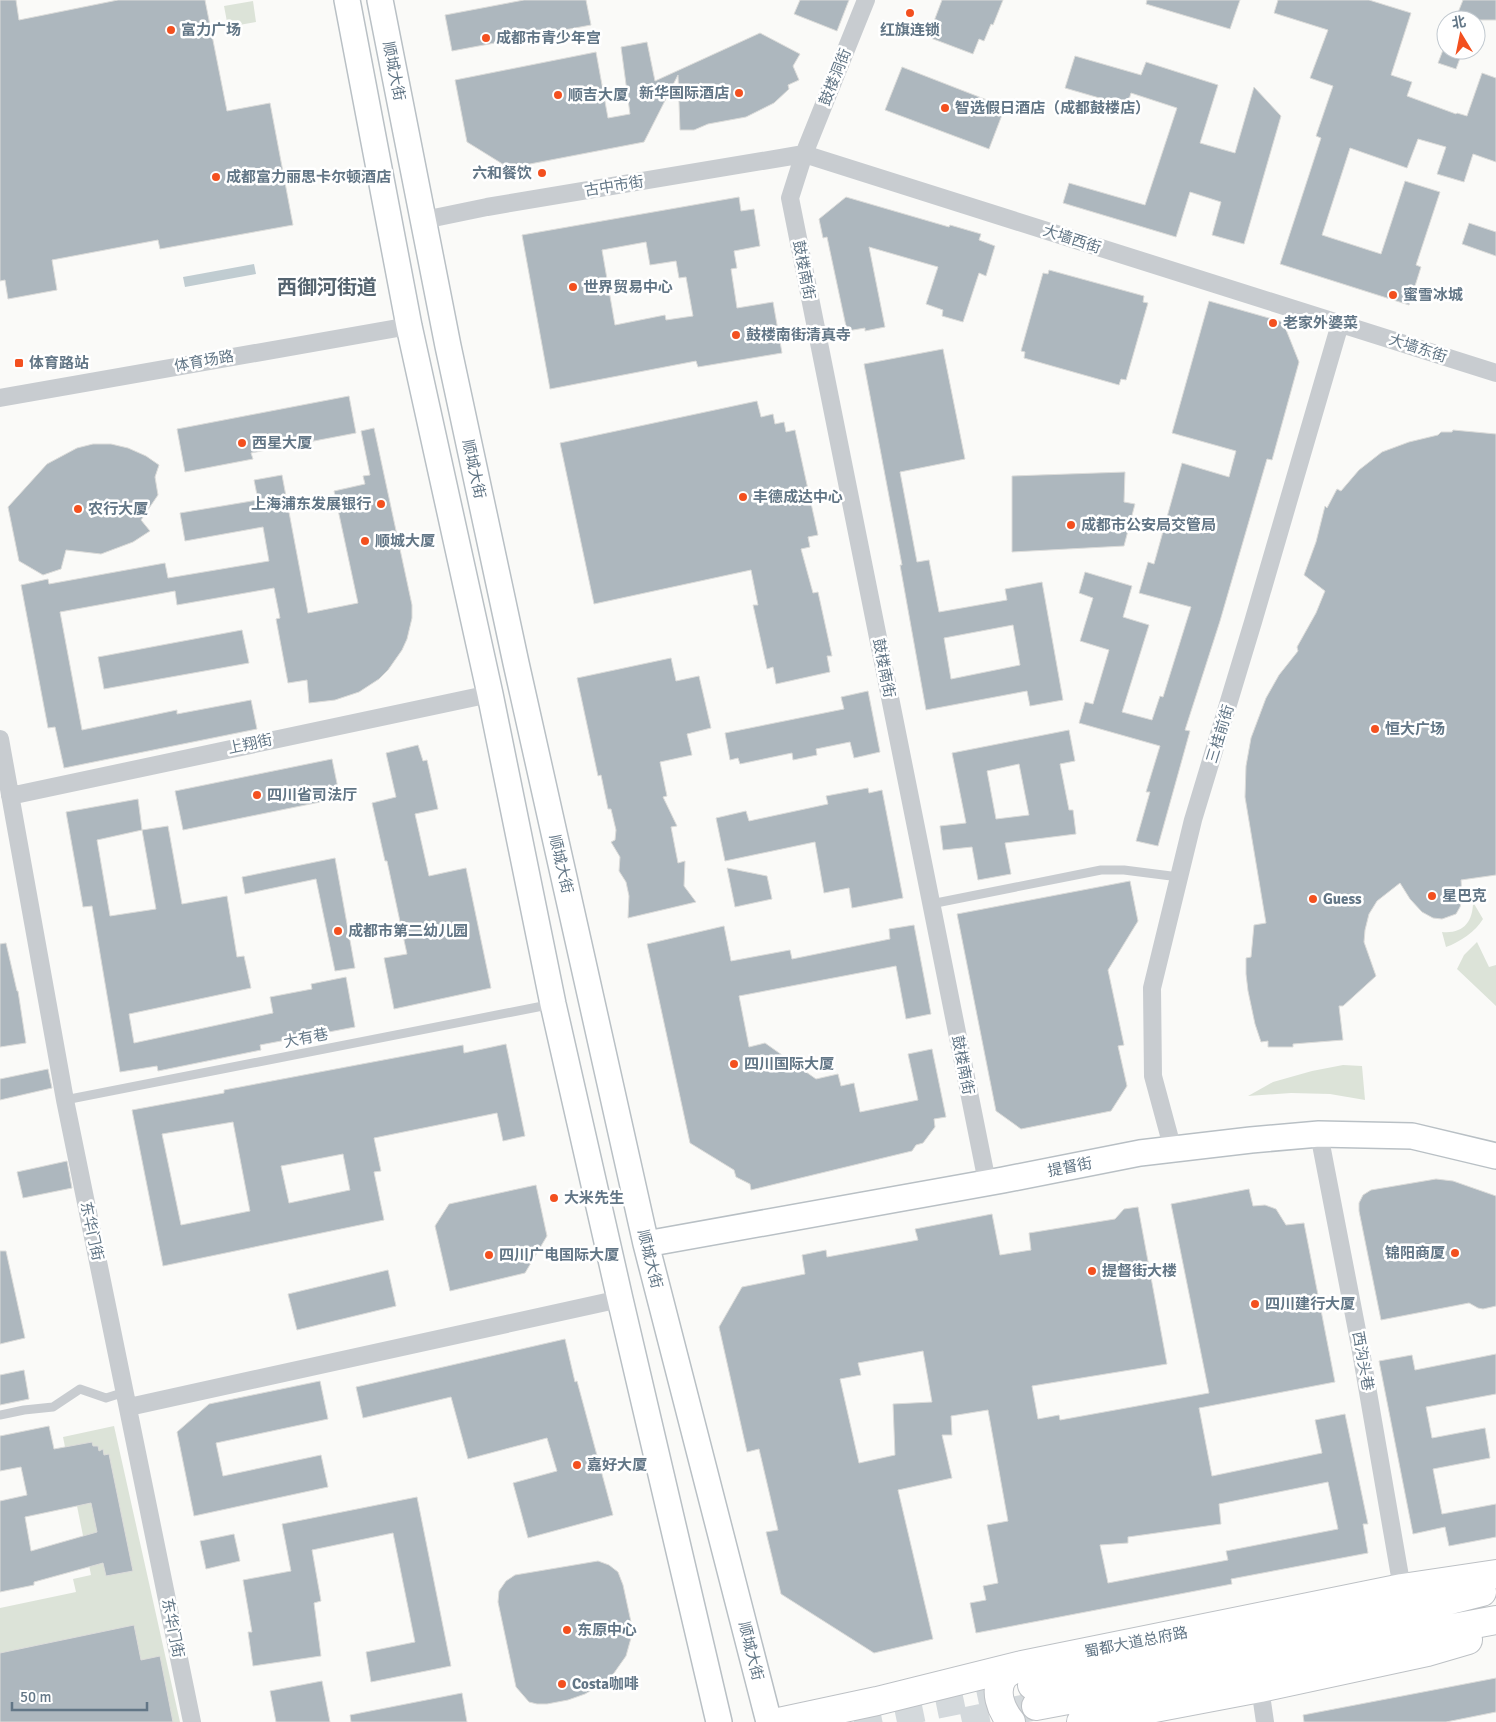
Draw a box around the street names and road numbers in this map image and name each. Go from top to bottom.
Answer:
street label: 顺城大街 [379,40,409,102]
street label: 鼓楼洞街 [815,46,855,108]
street label: 古中市街 [583,172,645,200]
street label: 大墙西街 [1041,221,1103,257]
street label: 鼓楼南街 [789,239,819,301]
street label: 大墙东街 [1387,330,1449,366]
street label: 体育场路 [173,347,235,375]
street label: 顺城大街 [459,438,489,500]
street label: 鼓楼南街 [869,637,899,699]
street label: 三桂前街 [1203,703,1237,765]
street label: 上翔街 [226,731,274,757]
street label: 顺城大街 [545,833,577,895]
street label: 大有巷 [282,1025,330,1051]
street label: 鼓楼南街 [948,1034,978,1096]
street label: 提督街 [1046,1154,1094,1180]
street label: 东华门街 [77,1200,107,1262]
street label: 顺城大街 [634,1228,666,1290]
street label: 西沟头巷 [1349,1330,1377,1392]
street label: 东华门街 [158,1597,188,1659]
street label: 顺城大街 [735,1620,767,1682]
street label: 蜀都大道总府路 [1083,1623,1189,1661]

